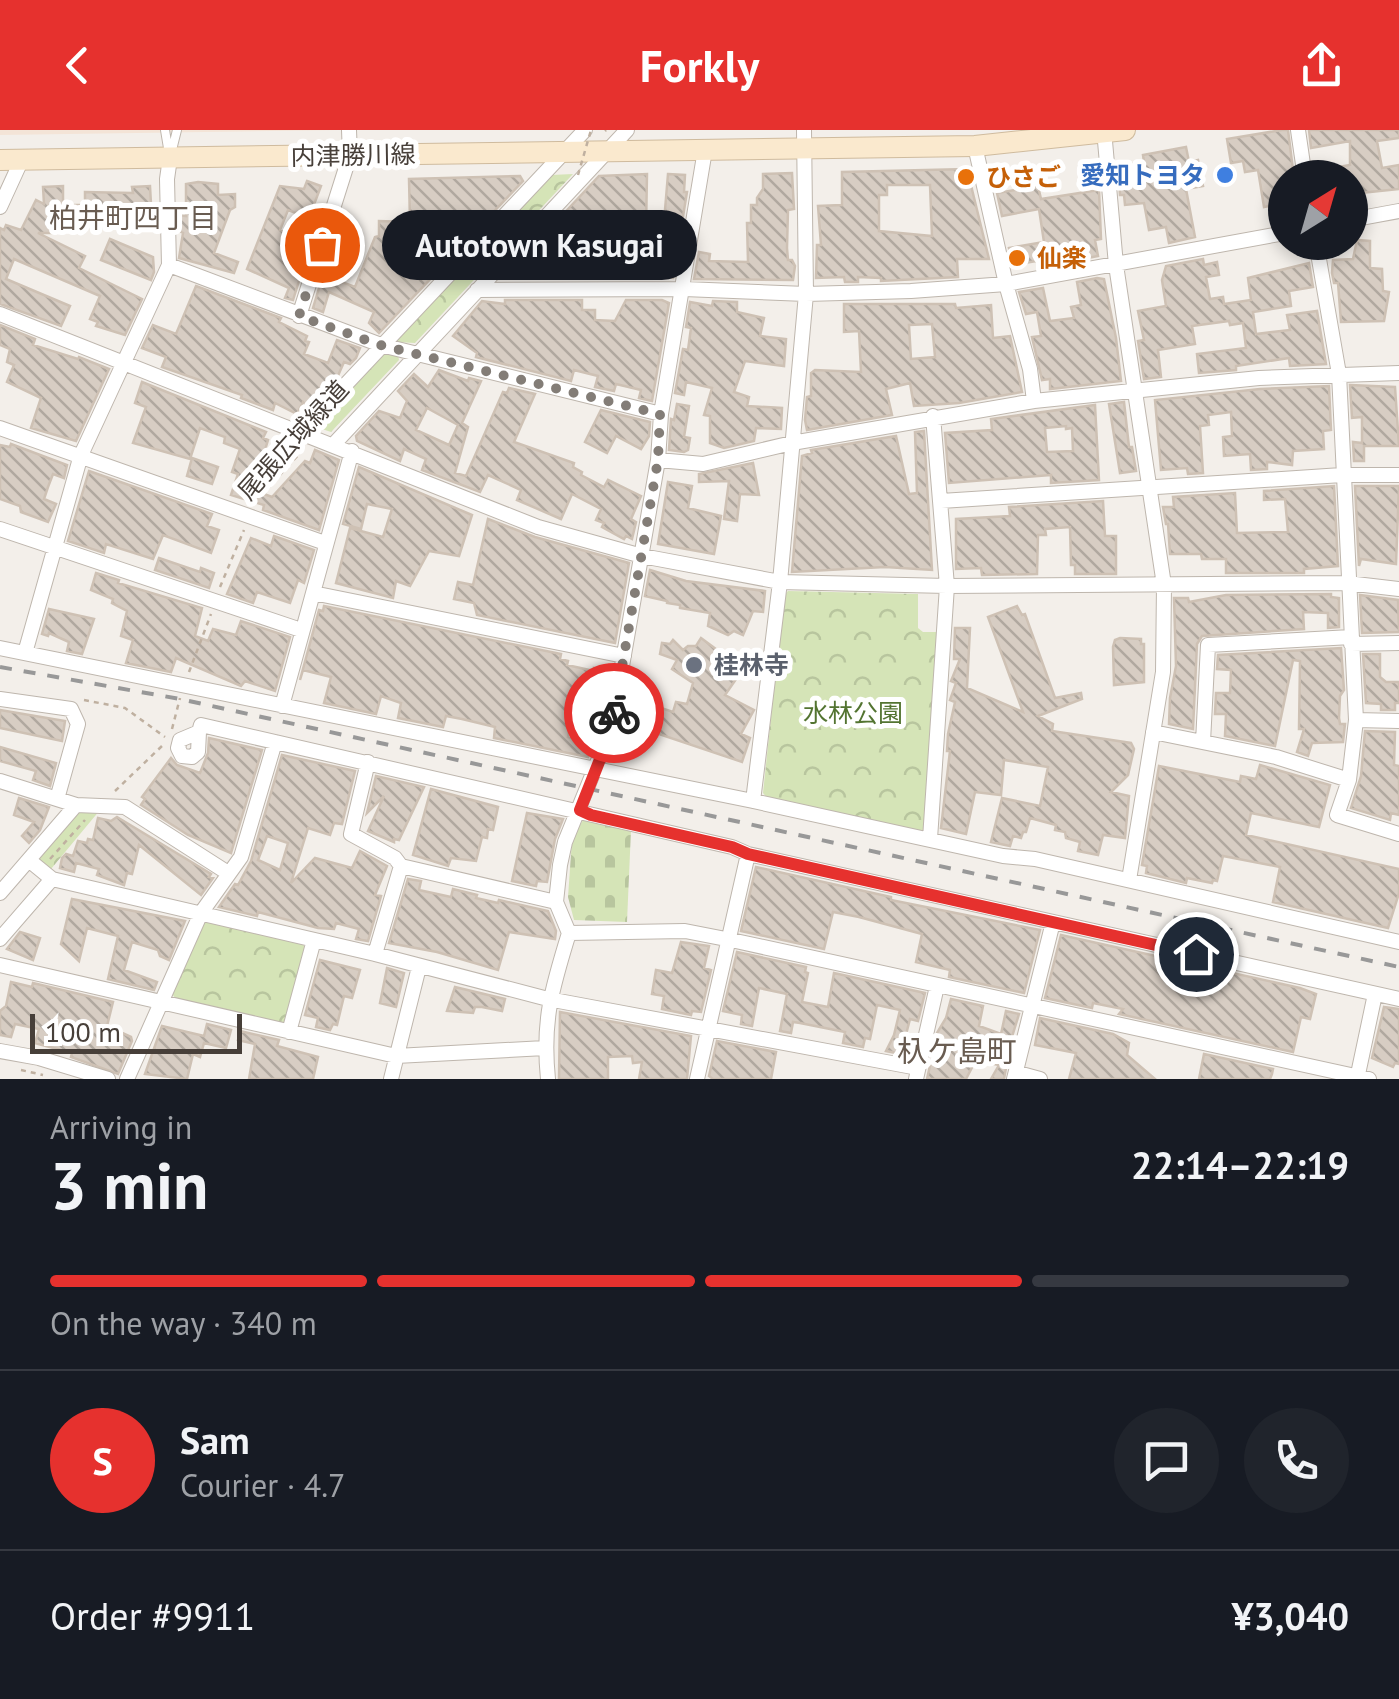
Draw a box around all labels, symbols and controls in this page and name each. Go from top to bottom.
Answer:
text: Forkly [640,36,759,94]
icon: back [50,38,105,93]
icon: share [1294,38,1349,93]
street label: 内津勝川線 [290,138,416,172]
place label: 愛知トヨタ [1080,159,1205,191]
north arrow [1268,160,1368,260]
map controls [1268,160,1368,260]
place label: ひさご [986,161,1061,193]
marker: 愛知トヨタ [1214,164,1236,186]
marker: ひさご [955,166,977,188]
district label: 柏井町四丁目 [49,199,217,236]
pin [280,203,365,288]
callout: Autotown Kasugai [382,210,697,280]
icon: bag [295,218,350,273]
text: Autotown Kasugai [415,224,664,266]
place label: 仙楽 [1037,242,1087,274]
marker: 仙楽 [1006,247,1028,269]
street label: 尾張広域緑道 [231,374,355,506]
place label: 桂林寺 [714,649,789,681]
marker: 桂林寺 [683,654,705,676]
courier [564,663,664,763]
icon: bike [587,686,642,741]
park label: 水林公園 [803,697,903,729]
pin [1154,912,1239,997]
icon: home [1169,927,1224,982]
scale bar [30,1009,242,1054]
text: 100 m [45,1013,121,1050]
district label: 杁ケ島町 [897,1031,1017,1070]
text: Arriving in [50,1106,192,1148]
text: 22:14–22:19 [1131,1140,1349,1189]
text: 3 min [50,1143,209,1227]
text: On the way · 340 m [50,1302,317,1344]
button: chat [1114,1408,1219,1513]
button: phone [1244,1408,1349,1513]
text: Sam [180,1415,250,1464]
text: S [92,1436,113,1485]
text: Courier · 4.7 [180,1464,346,1506]
text: Order #9911 [50,1591,255,1640]
text: ¥3,040 [1232,1591,1349,1640]

